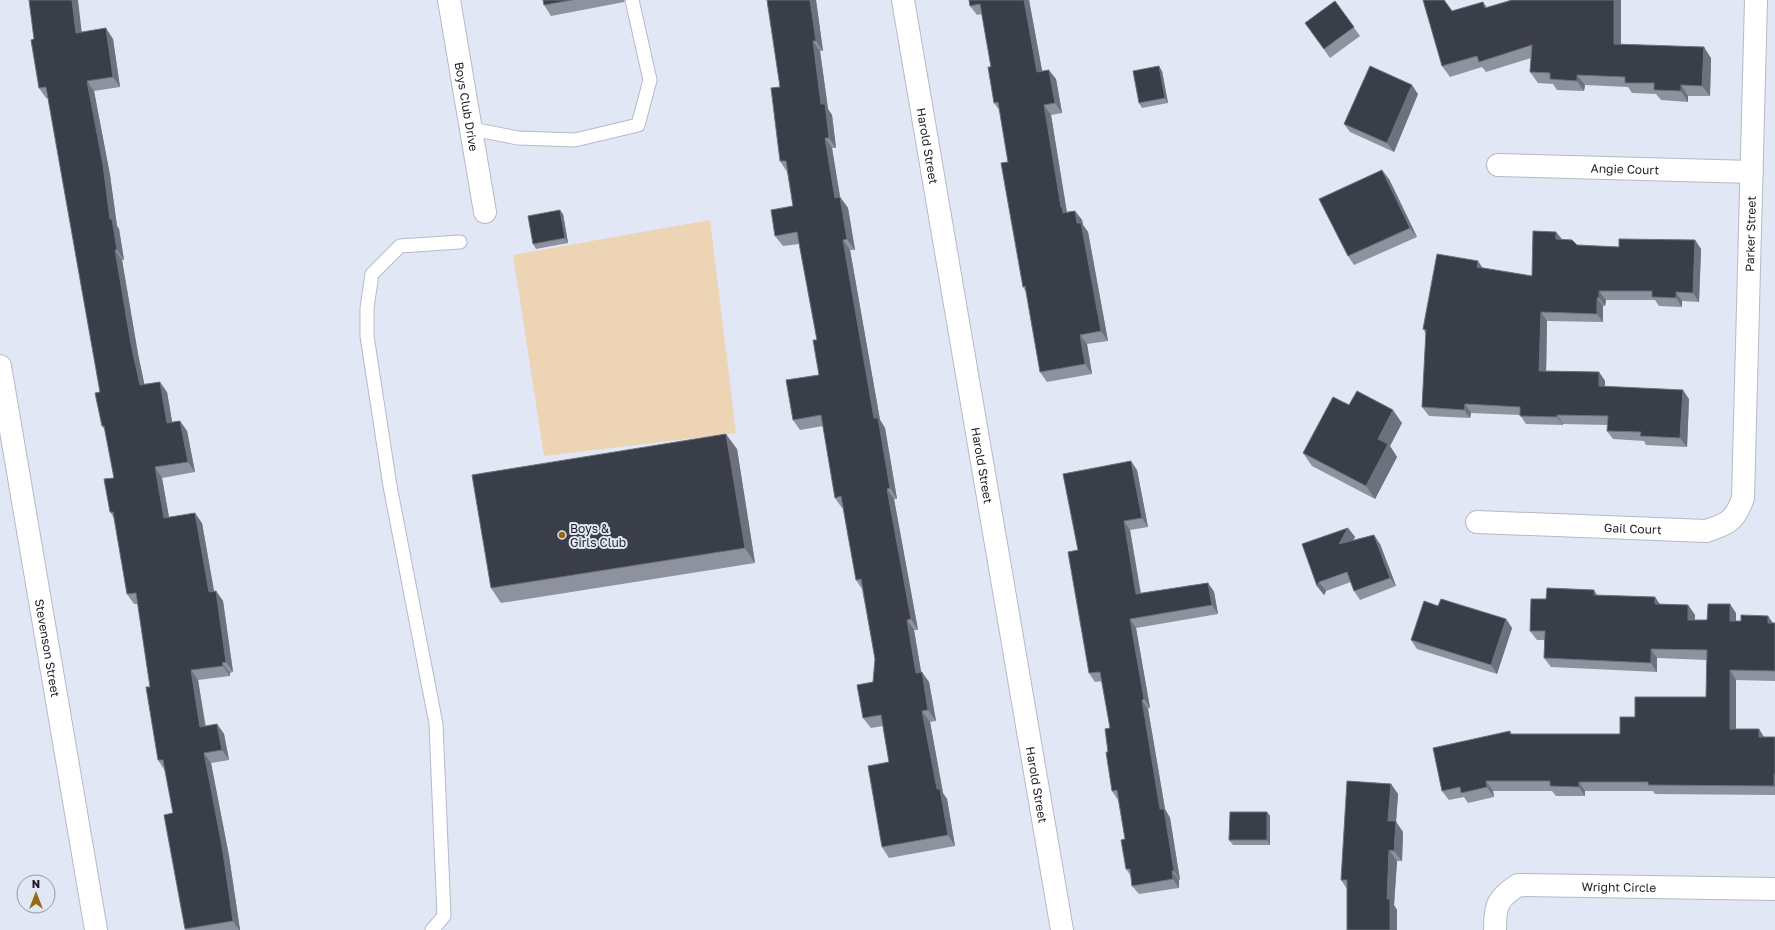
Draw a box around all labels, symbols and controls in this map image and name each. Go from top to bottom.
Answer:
street label: Boys Club Drive [452,61,482,152]
street label: Harold Street [914,106,942,185]
street label: Angie Court [1591,160,1660,177]
street label: Parker Street [1741,195,1758,272]
street label: Harold Street [969,426,996,505]
street label: Gail Court [1604,519,1662,537]
place label: Boys & Girls Club [570,521,626,550]
marker: Boys & Girls Club [557,530,567,540]
street label: Stevenson Street [32,598,64,698]
street label: Harold Street [1023,745,1051,824]
north arrow [16,874,56,914]
text: N [32,877,40,890]
street label: Wright Circle [1581,878,1656,895]

